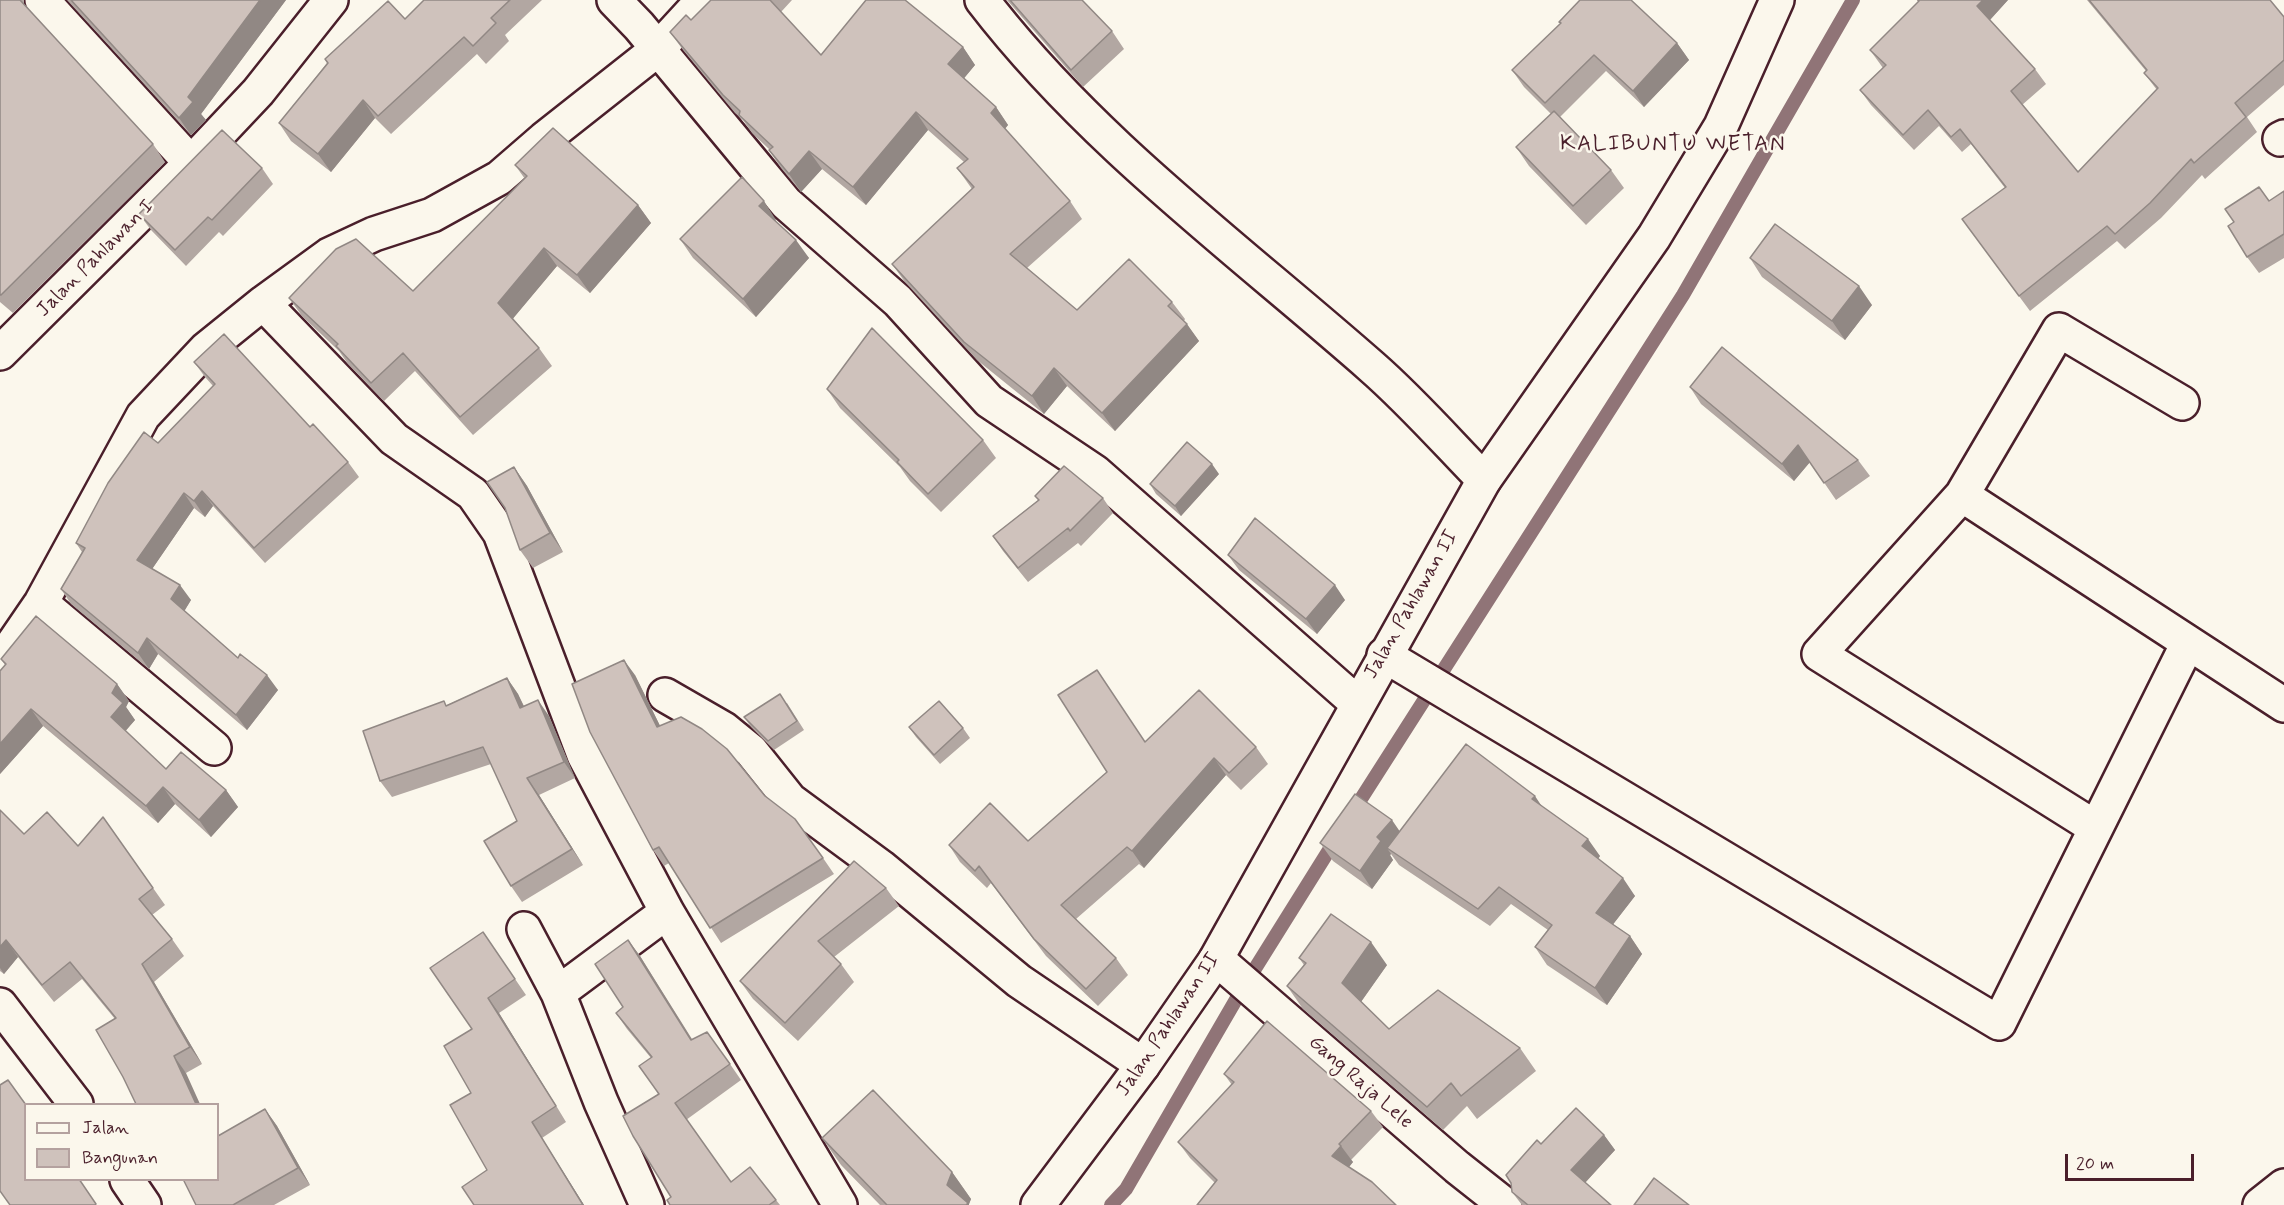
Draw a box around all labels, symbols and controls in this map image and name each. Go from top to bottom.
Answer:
district label: KALIBUNTU WETAN [1559,132,1787,158]
street label: Jalan Pahlawan I [32,195,160,323]
street label: Jalan Pahlawan II [1360,526,1464,684]
street label: Jalan Pahlawan II [1112,949,1226,1101]
street label: Gang Raja Lele [1303,1031,1417,1135]
legend [24,1103,219,1181]
text: Jalan [82,1116,129,1140]
scale bar [2068,1142,2197,1180]
text: Bangunan [82,1146,158,1170]
text: 20 m [2076,1152,2114,1176]

